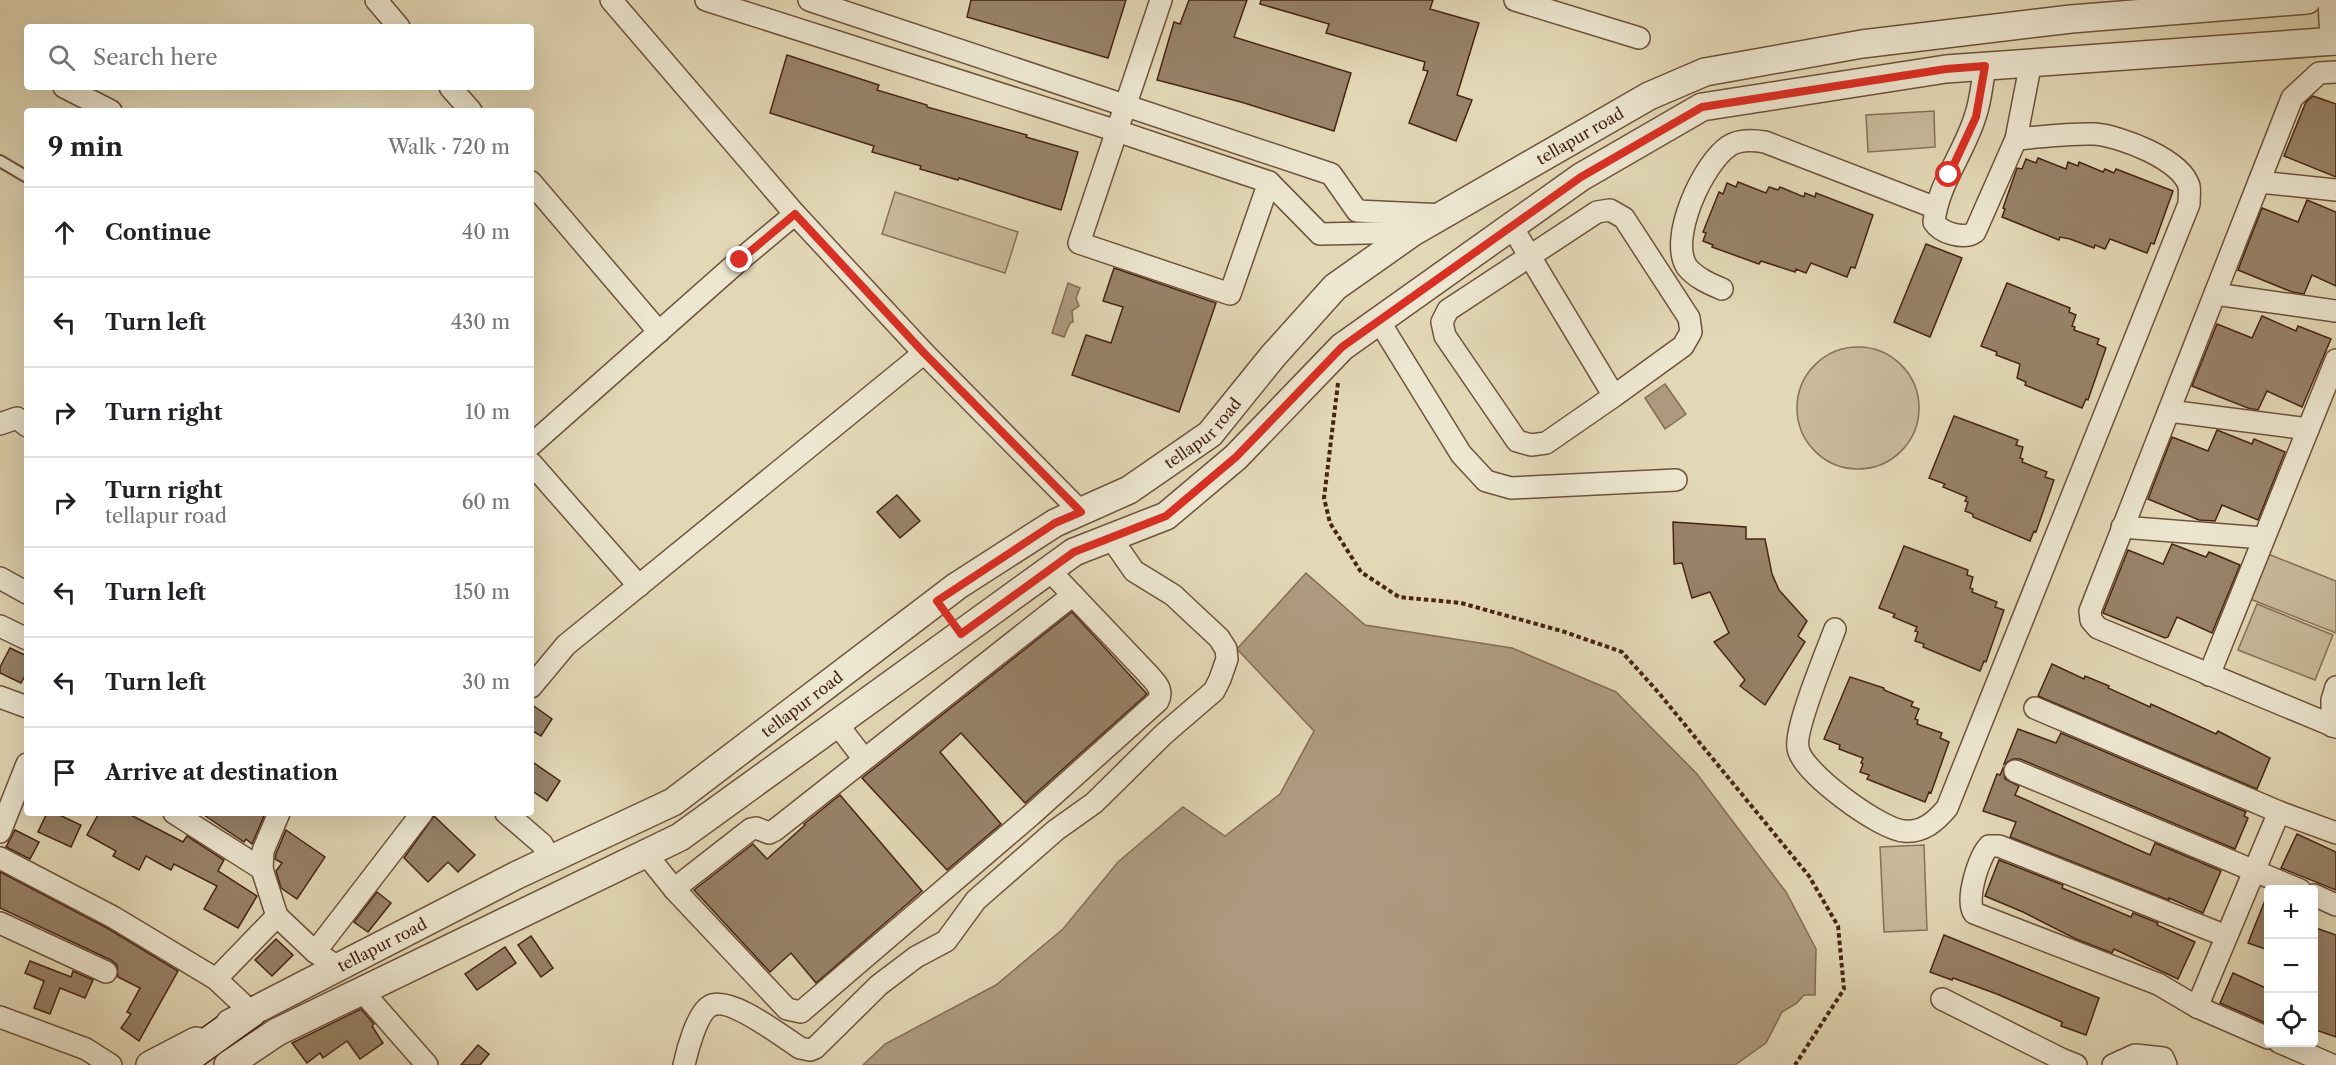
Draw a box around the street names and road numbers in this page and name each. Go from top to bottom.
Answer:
street label: tellapur road [1533,103,1627,169]
street label: tellapur road [1160,393,1245,473]
street label: tellapur road [757,666,847,742]
street label: tellapur road [334,913,430,976]

